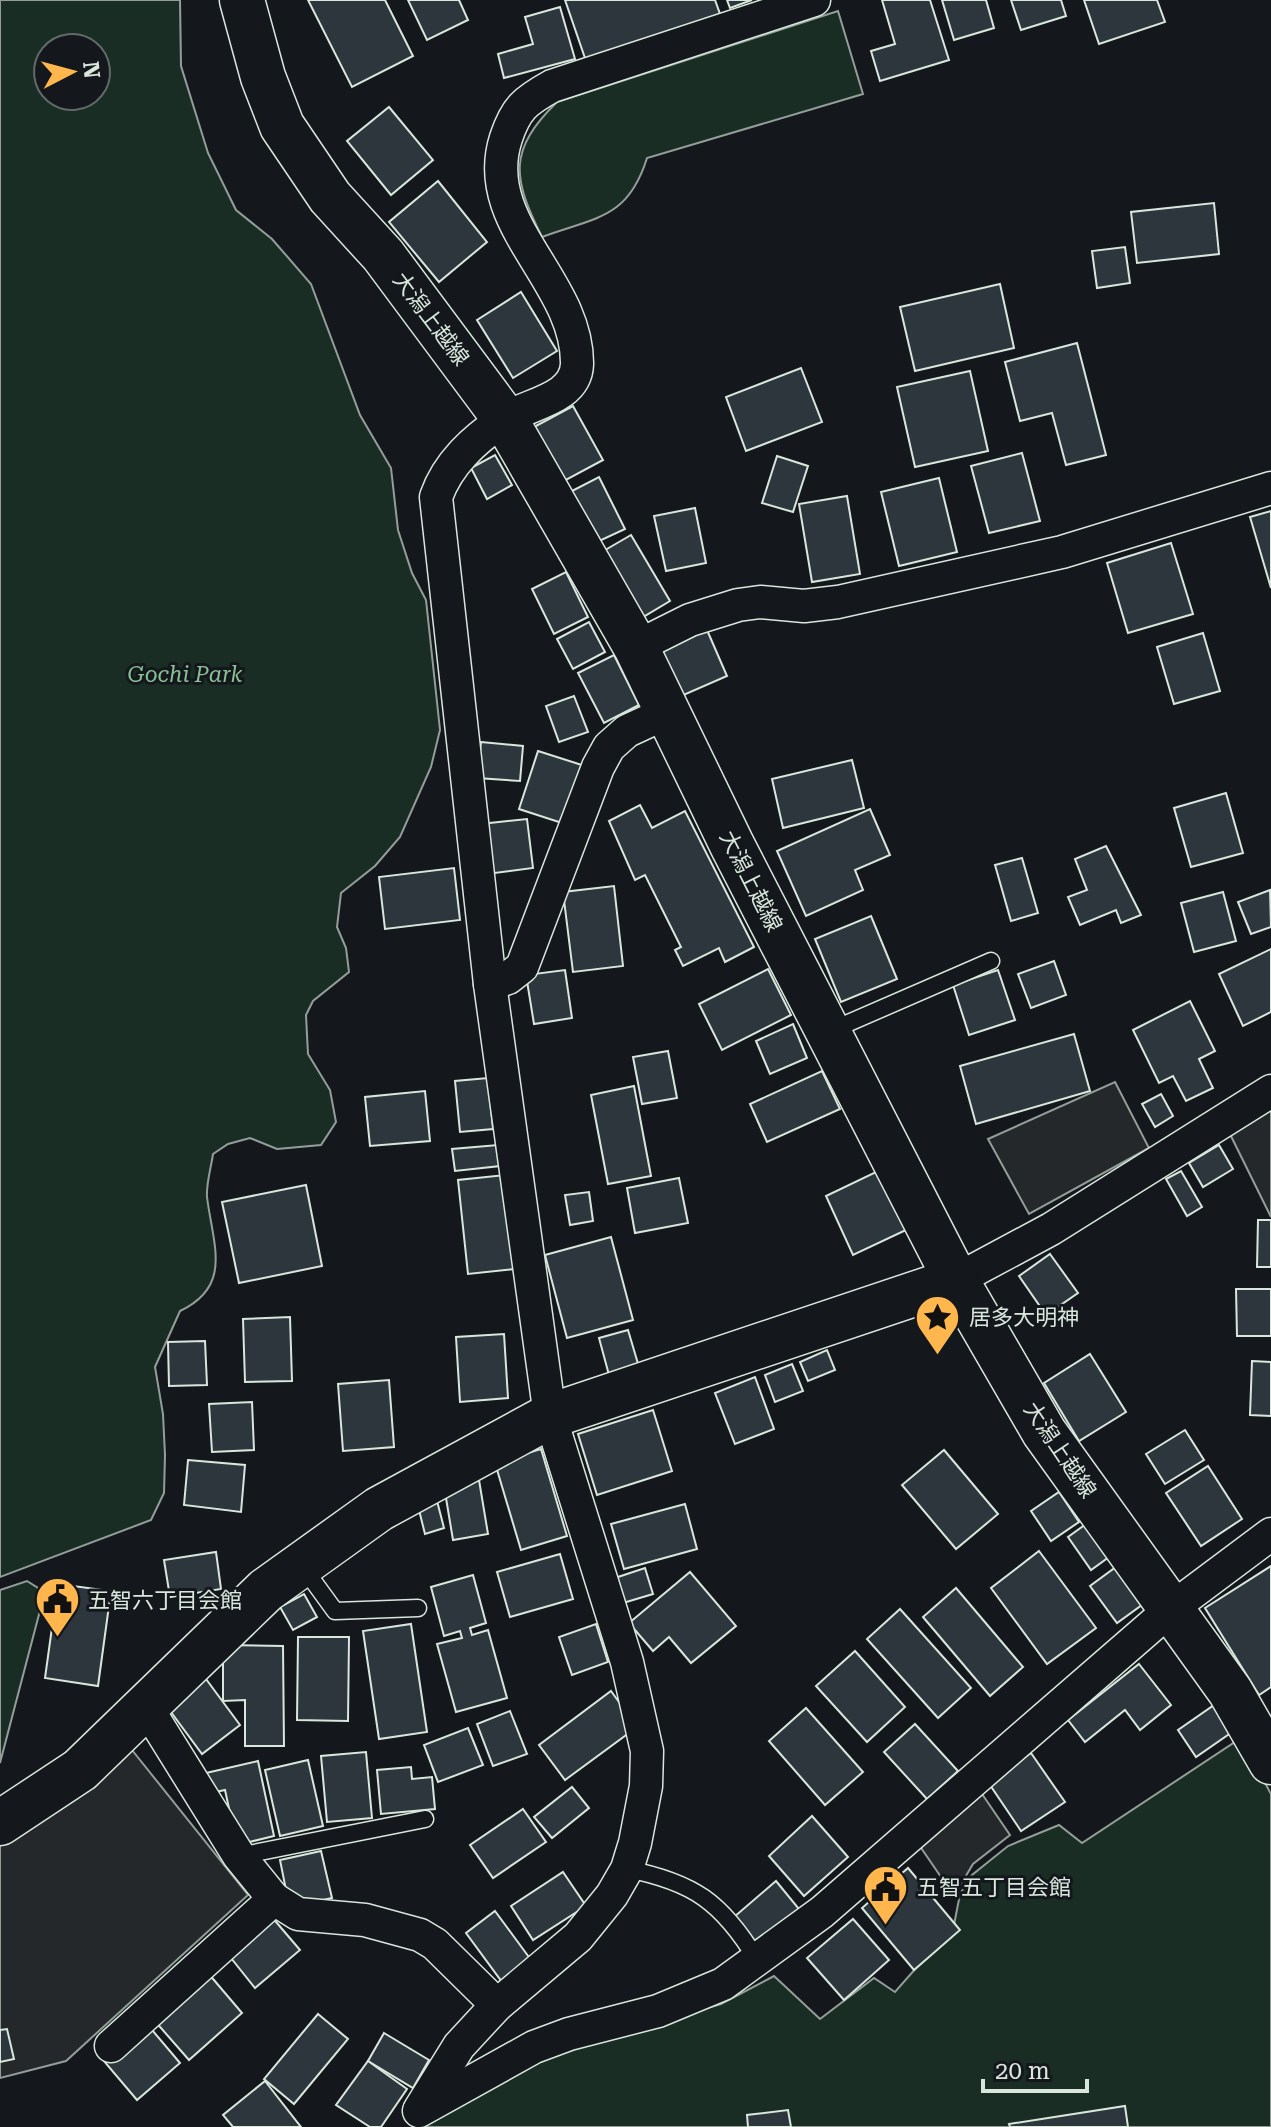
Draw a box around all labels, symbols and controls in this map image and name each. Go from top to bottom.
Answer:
north arrow [32,32,112,112]
text: N [78,60,105,80]
street label: 大潟上越線 [388,268,474,370]
park label: Gochi Park [127,662,243,687]
street label: 大潟上越線 [715,826,787,936]
place icon: 居多大明神 [914,1293,962,1356]
place label: 居多大明神 [969,1305,1079,1330]
street label: 大潟上越線 [1019,1397,1101,1503]
public building icon: 五智六丁目会館 [33,1576,81,1639]
place label: 五智六丁目会館 [88,1588,242,1613]
public building icon: 五智五丁目会館 [862,1863,910,1926]
place label: 五智五丁目会館 [917,1875,1071,1900]
scale bar [983,2043,1087,2093]
text: 20 m [995,2057,1050,2085]

